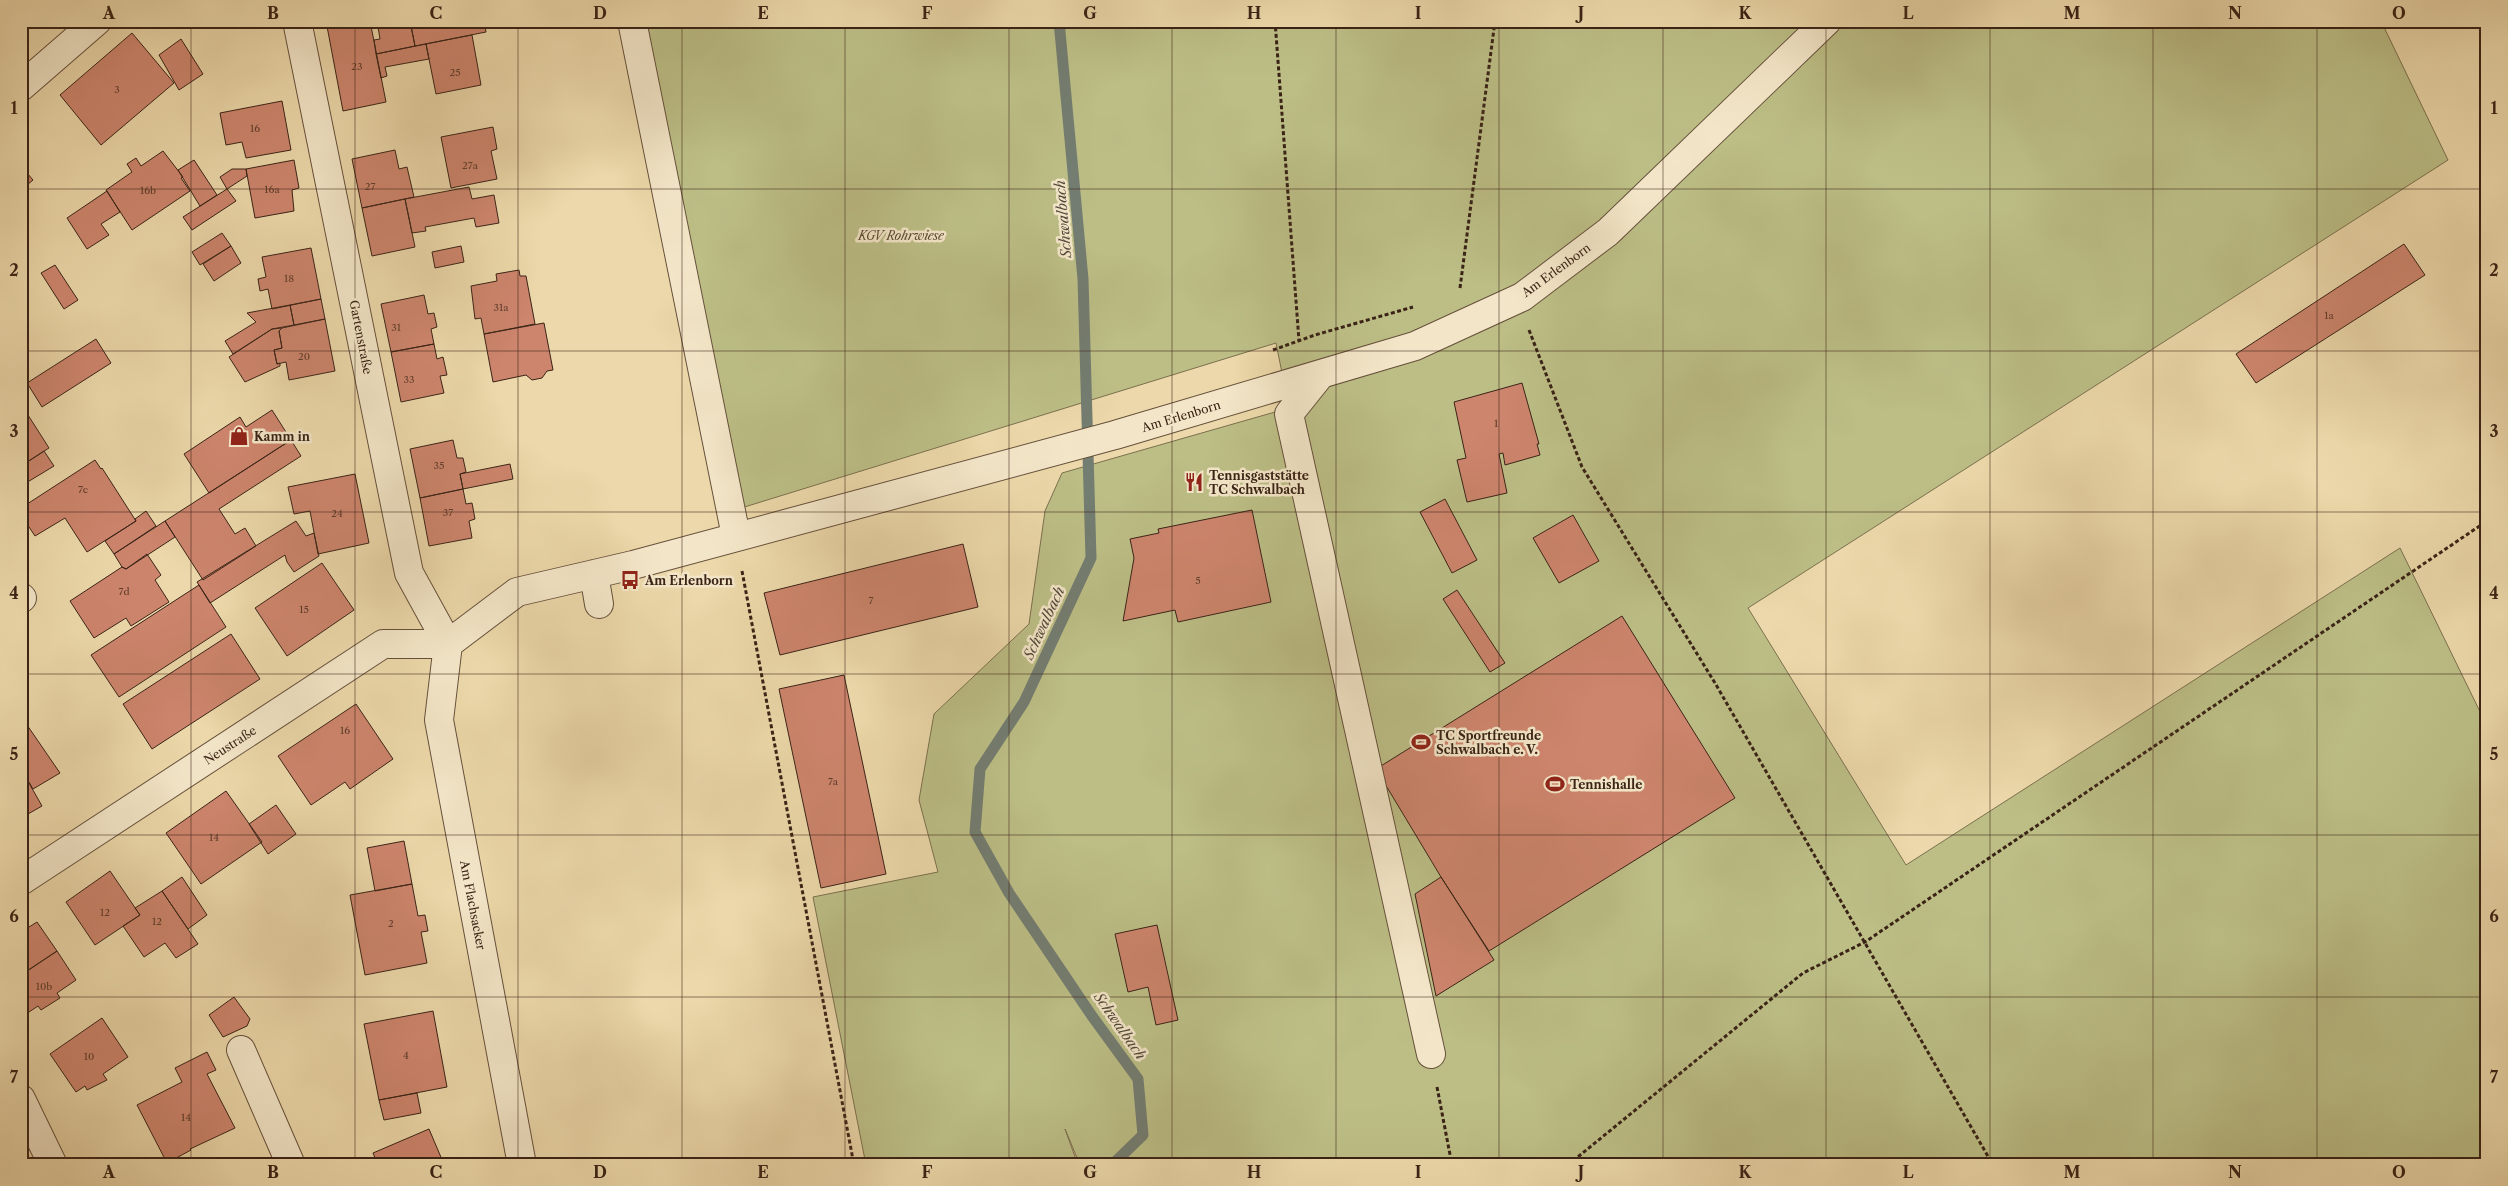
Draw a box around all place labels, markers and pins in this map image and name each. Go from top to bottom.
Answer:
shop icon: Kamm in [228,425,250,447]
place label: Kamm in [254,429,311,444]
place label: Tennisgaststätte TC Schwalbach [1209,468,1309,497]
restaurant icon: Tennisgaststätte TC Schwalbach [1183,471,1205,493]
bus stop icon: Am Erlenborn [619,569,641,591]
place label: Am Erlenborn [644,573,734,588]
place label: TC Sportfreunde Schwalbach e. V. [1436,728,1541,757]
sports icon: TC Sportfreunde Schwalbach e. V. [1410,731,1432,753]
sports icon: Tennishalle [1544,773,1566,795]
place label: Tennishalle [1570,777,1642,792]

